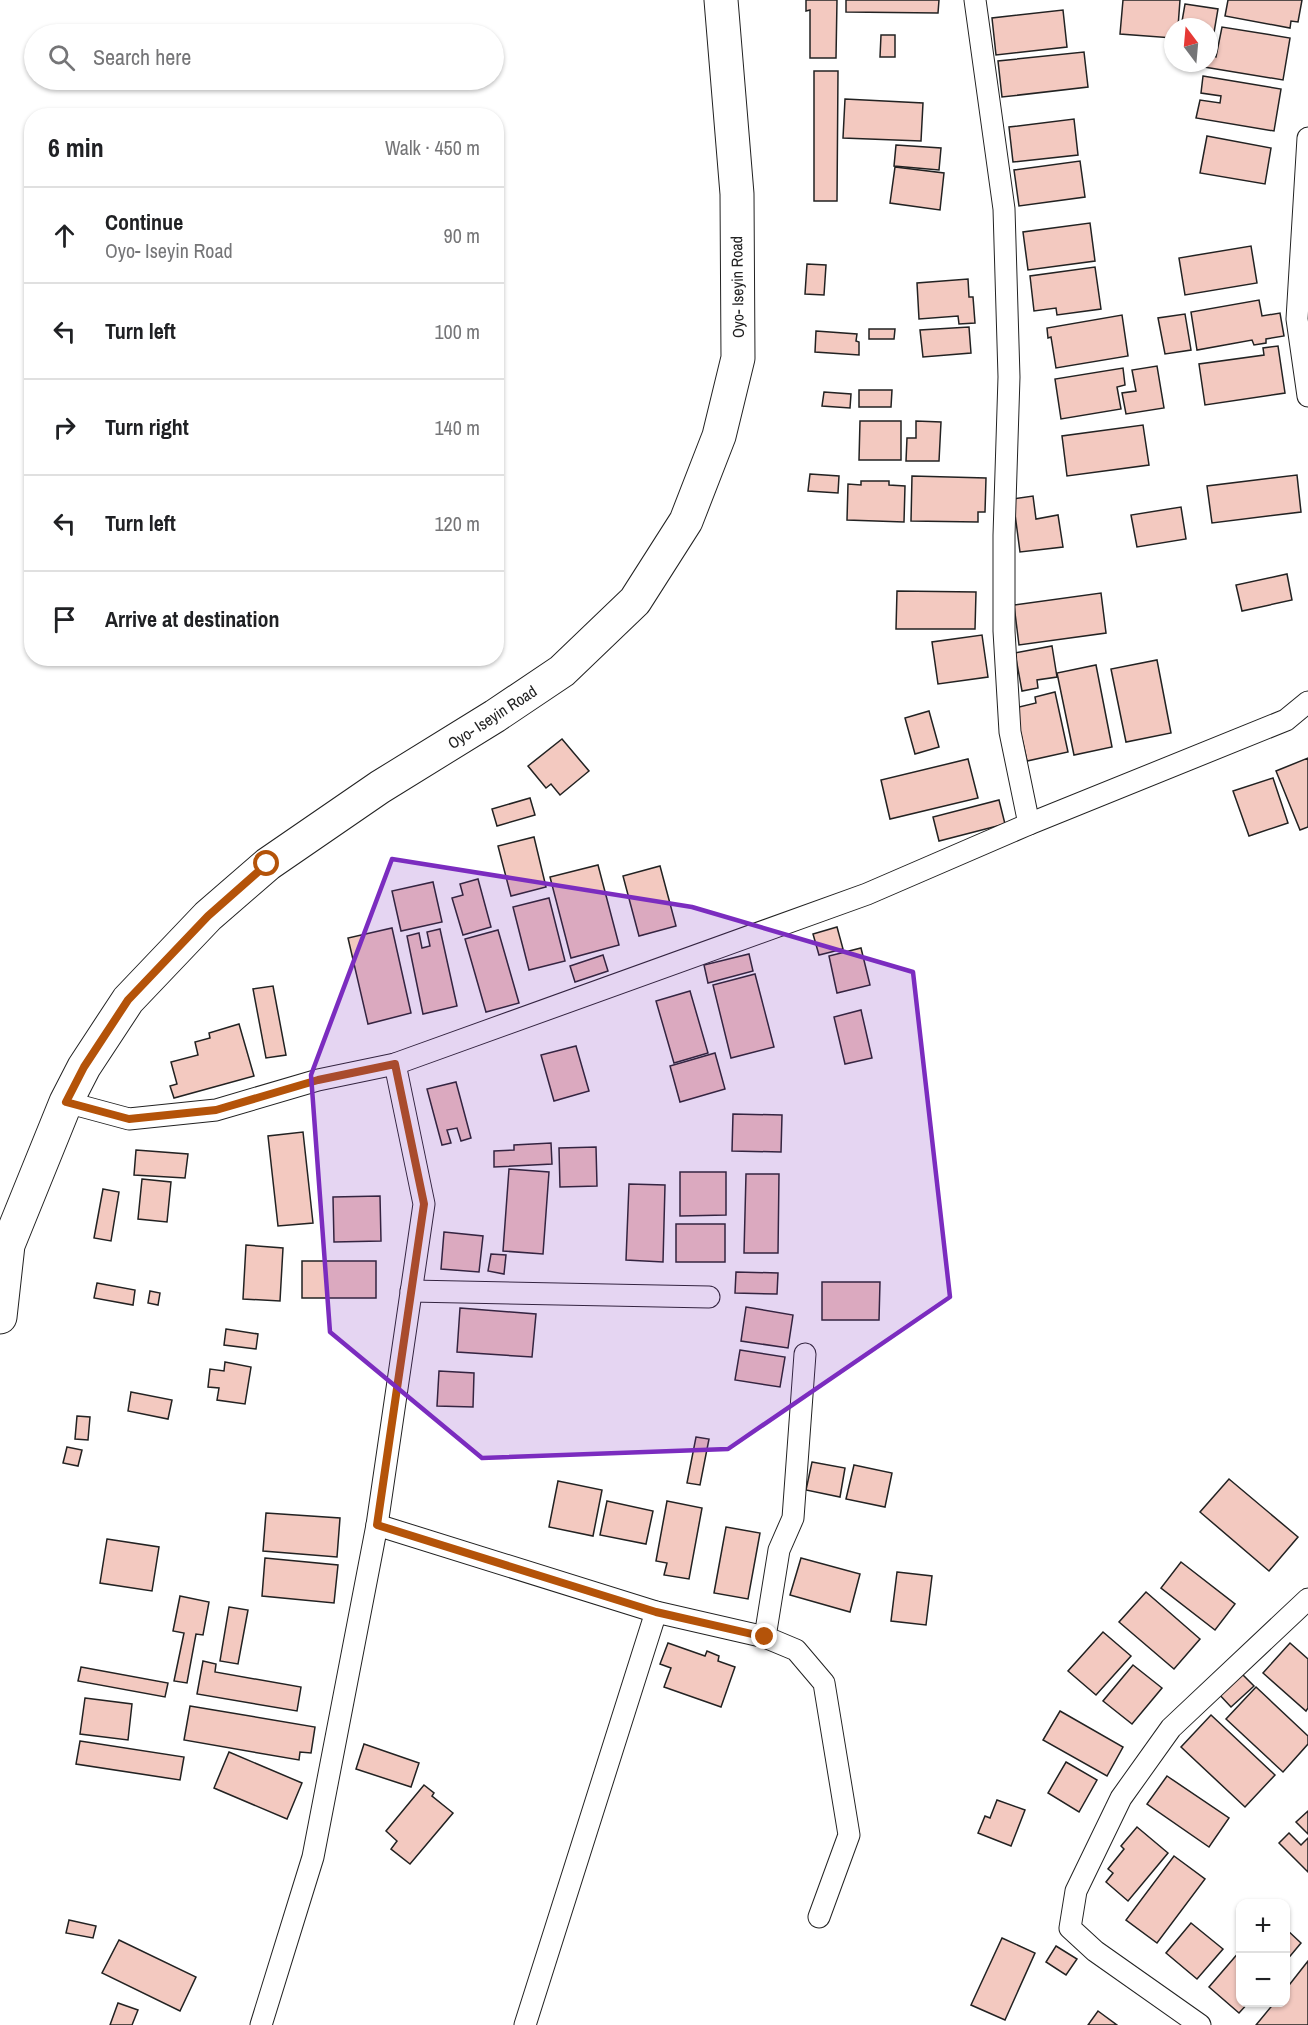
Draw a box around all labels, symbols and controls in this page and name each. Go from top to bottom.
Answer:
north arrow [1164,18,1218,72]
search box [24,24,504,90]
icon: search [45,41,78,74]
text: Search here [93,42,191,72]
text: 6 min [48,130,104,165]
text: Walk · 450 m [385,134,480,161]
text: Continue [105,207,183,237]
icon: ahead [48,219,81,252]
text: 90 m [444,222,480,249]
street label: Oyo- Iseyin Road [725,236,749,338]
text: Oyo- Iseyin Road [105,237,233,264]
icon: left [48,315,81,348]
text: Turn left [105,316,176,346]
text: 100 m [434,318,480,345]
icon: right [48,411,81,444]
text: Turn right [105,412,189,442]
text: 140 m [434,414,480,441]
icon: left [48,507,81,540]
text: Turn left [105,508,176,538]
text: 120 m [434,510,480,537]
icon: arrive [48,603,81,636]
text: Arrive at destination [105,604,279,634]
street label: Oyo- Iseyin Road [443,680,541,754]
route start [253,850,279,876]
route end [751,1623,777,1649]
map controls [1236,1899,1290,2007]
button: + [1236,1899,1290,1953]
button: − [1236,1953,1290,2007]

